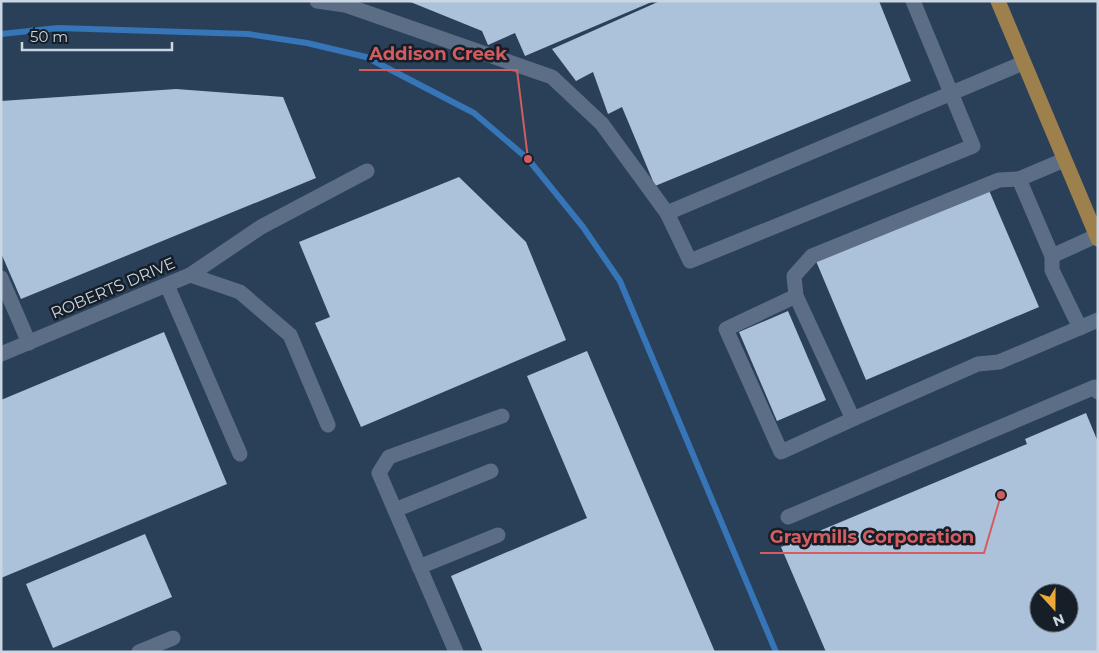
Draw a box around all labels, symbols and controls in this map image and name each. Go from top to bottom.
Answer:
scale bar [22,20,172,52]
text: 50 m [30,27,68,46]
callout: Addison Creek [359,37,517,70]
text: Addison Creek [368,43,507,65]
street label: ROBERTS DRIVE [48,253,178,323]
callout: Graymills Corporation [760,520,984,553]
text: Graymills Corporation [770,526,974,548]
north arrow [1029,583,1079,633]
text: N [1050,610,1067,631]

